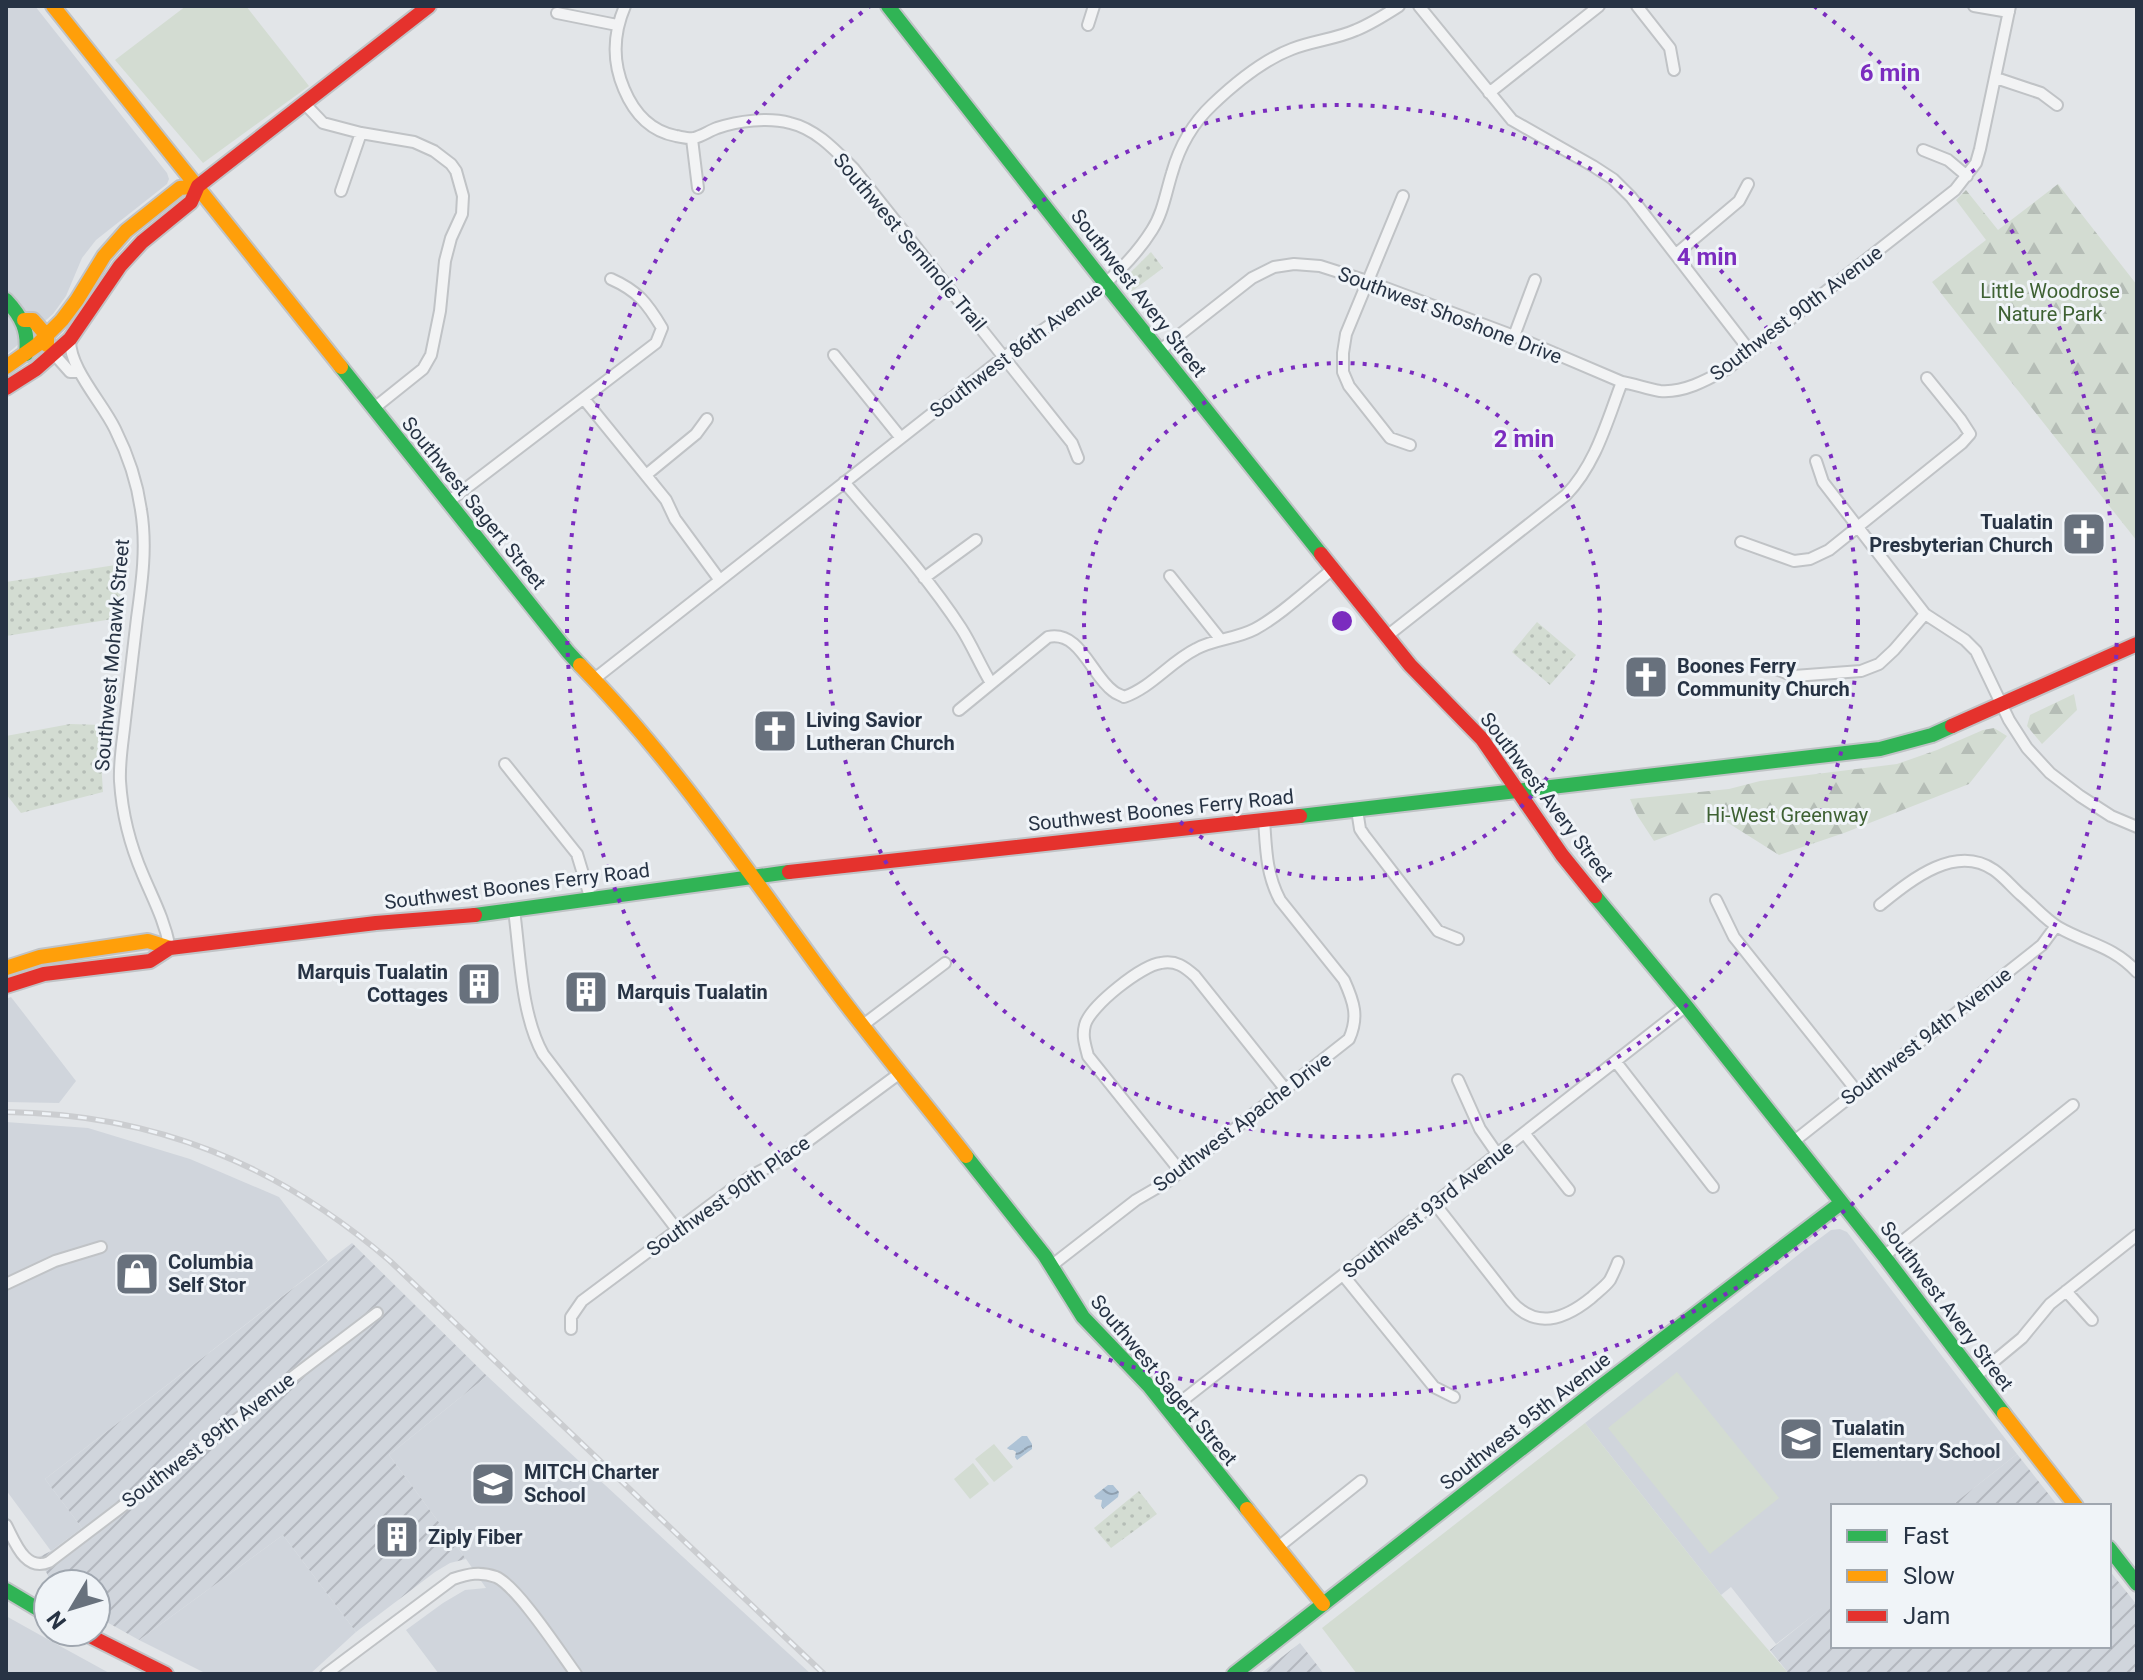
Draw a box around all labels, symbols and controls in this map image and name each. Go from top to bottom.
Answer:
text: 6 min [1860,59,1920,87]
street label: Southwest Seminole Trail [829,148,991,336]
street label: Southwest Avery Street [1066,204,1212,382]
street label: Southwest 90th Avenue [1705,240,1887,386]
text: 4 min [1677,243,1737,271]
street label: Southwest Shoshone Drive [1335,261,1565,369]
street label: Southwest 86th Avenue [925,277,1107,423]
park label: Little Woodrose Nature Park [1980,279,2120,326]
street label: Southwest Sagert Street [397,412,551,594]
text: 2 min [1494,425,1554,453]
place label: Tualatin Presbyterian Church [1869,510,2053,557]
church icon: Tualatin Presbyterian Church [2060,510,2108,558]
street label: Southwest Mohawk Street [90,538,134,772]
centre of rings [1328,607,1356,635]
church icon: Boones Ferry Community Church [1622,653,1670,701]
place label: Boones Ferry Community Church [1677,654,1850,701]
church icon: Living Savior Lutheran Church [751,707,799,755]
street label: Southwest Avery Street [1475,707,1619,887]
place label: Living Savior Lutheran Church [806,708,955,755]
street label: Southwest Boones Ferry Road [1027,784,1295,836]
park label: Hi-West Greenway [1706,803,1869,827]
street label: Southwest Boones Ferry Road [383,858,651,914]
place label: Marquis Tualatin Cottages [297,960,448,1007]
building icon: Marquis Tualatin Cottages [455,960,503,1008]
street label: Southwest 94th Avenue [1836,962,2016,1110]
building icon: Marquis Tualatin [562,968,610,1016]
place label: Marquis Tualatin [617,980,768,1004]
street label: Southwest Apache Drive [1148,1047,1336,1197]
street label: Southwest 90th Place [642,1131,814,1261]
street label: Southwest 93rd Avenue [1338,1135,1518,1283]
street label: Southwest Avery Street [1875,1216,2019,1396]
shop icon: Columbia Self Stor [113,1250,161,1298]
place label: Columbia Self Stor [168,1250,254,1297]
street label: Southwest Sagert Street [1086,1290,1242,1470]
street label: Southwest 95th Avenue [1435,1347,1615,1495]
street label: Southwest 89th Avenue [117,1367,299,1513]
school or university icon: Tualatin Elementary School [1777,1415,1825,1463]
place label: Tualatin Elementary School [1832,1416,2001,1463]
school or university icon: MITCH Charter School [469,1460,517,1508]
place label: MITCH Charter School [524,1460,660,1507]
legend [1831,1504,2111,1648]
building icon: Ziply Fiber [373,1513,421,1561]
text: Fast [1903,1522,1949,1550]
place label: Ziply Fiber [428,1525,523,1549]
text: Slow [1903,1562,1955,1590]
north arrow [32,1568,112,1648]
text: Jam [1903,1602,1950,1630]
text: N [42,1606,71,1634]

